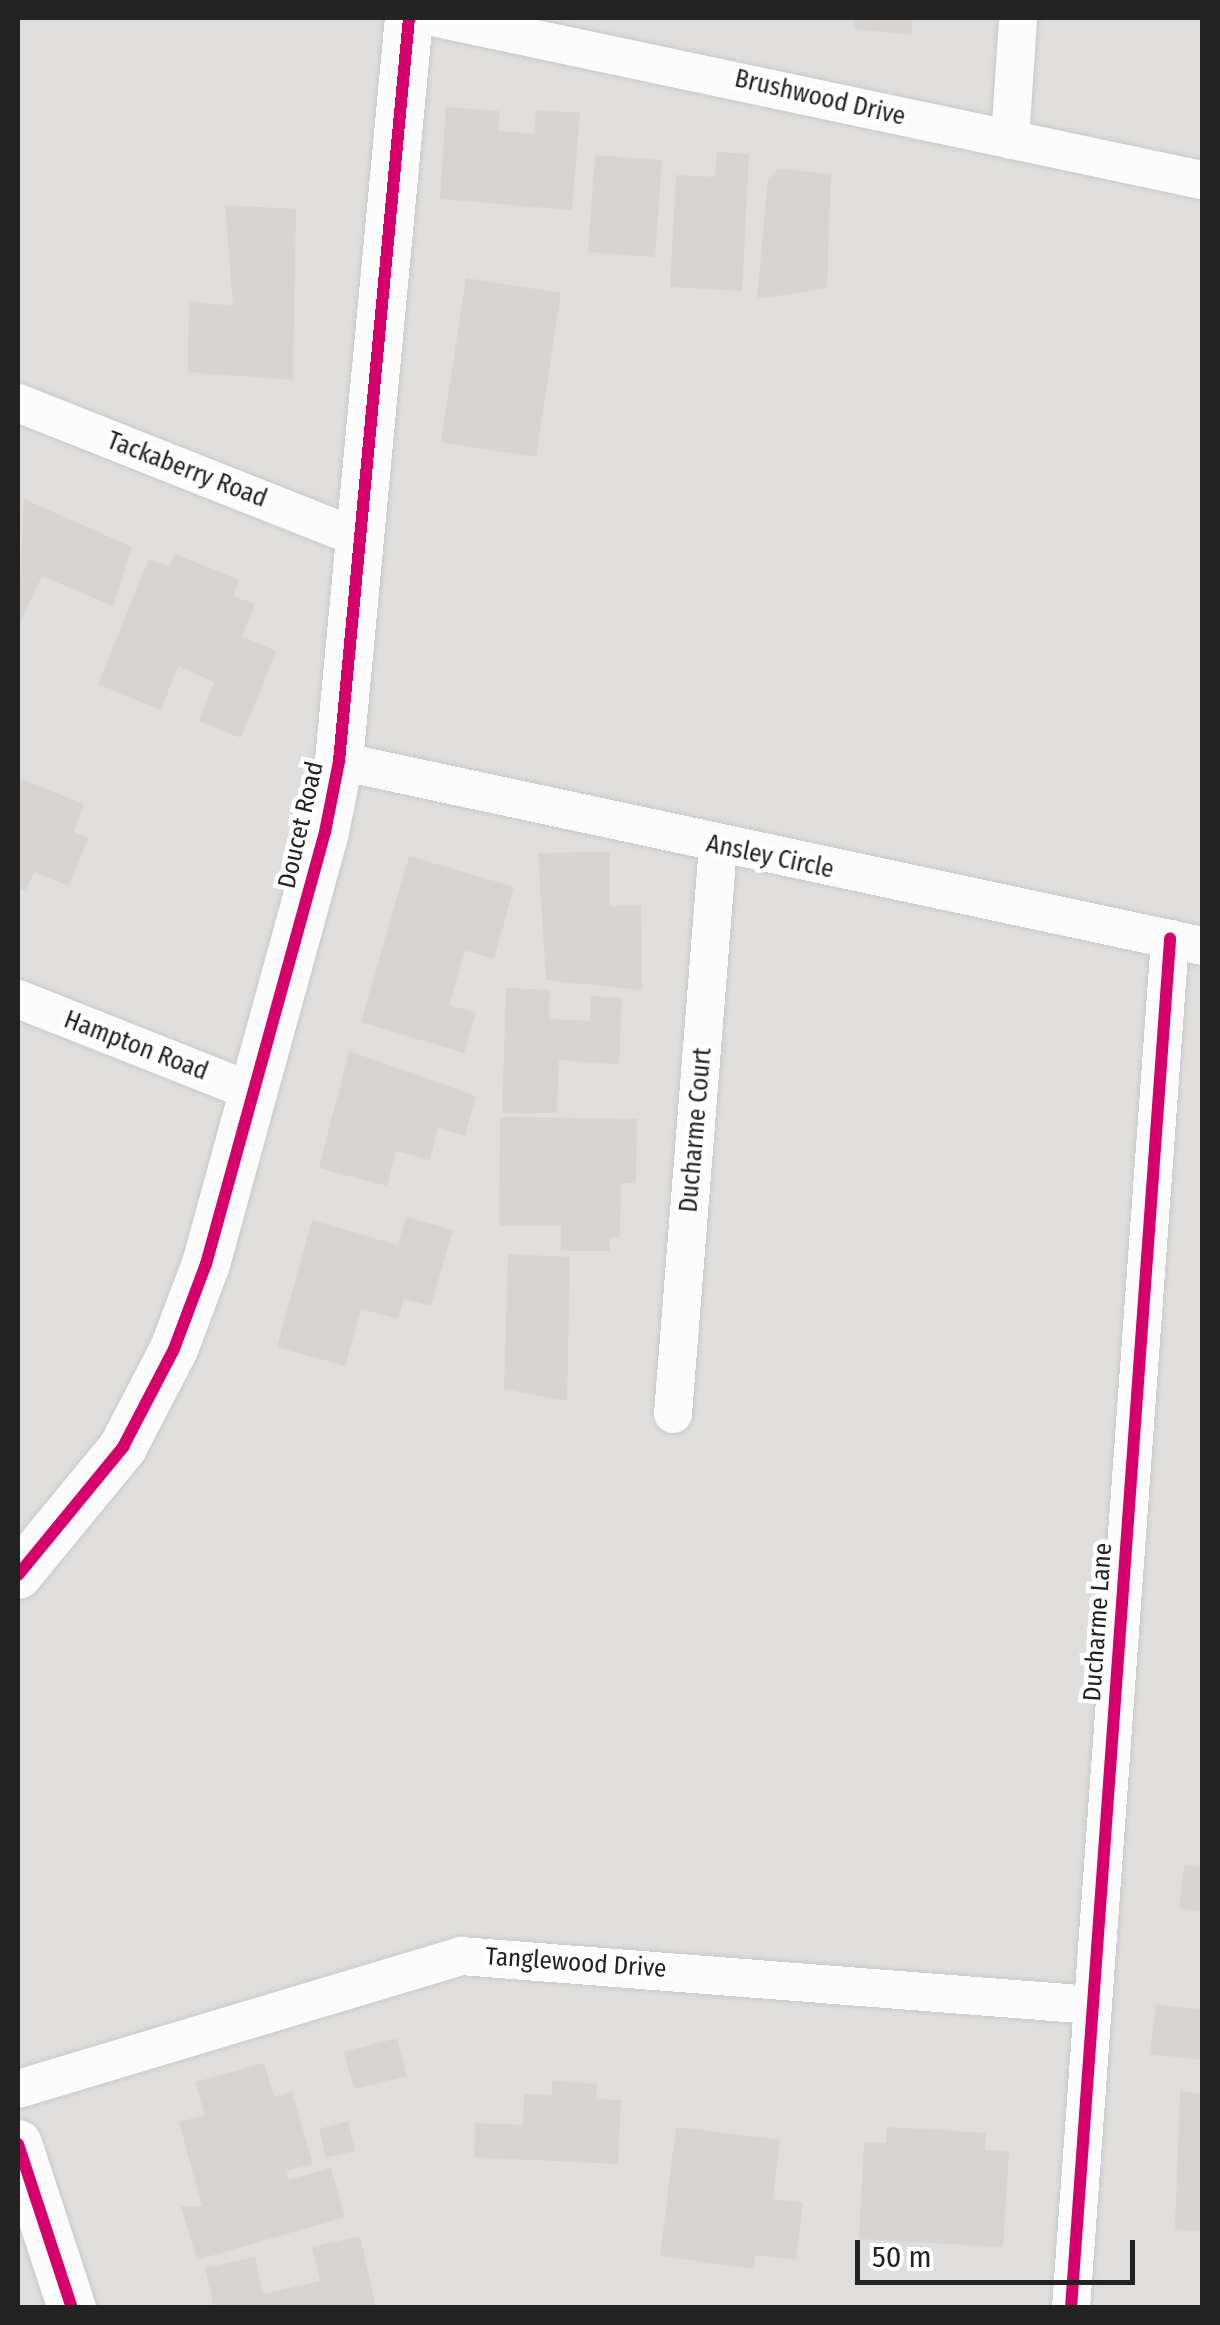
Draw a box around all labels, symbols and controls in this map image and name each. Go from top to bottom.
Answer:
street label: Brushwood Drive [732,64,908,132]
street label: Tackaberry Road [103,426,271,514]
street label: Doucet Road [272,759,330,891]
street label: Ansley Circle [704,829,836,885]
street label: Hampton Road [60,1005,212,1087]
street label: Ducharme Court [674,1046,718,1214]
street label: Ducharme Lane [1078,1542,1118,1702]
street label: Tanglewood Drive [485,1942,667,1984]
scale bar [860,2220,1140,2282]
text: 50 m [872,2239,932,2275]

